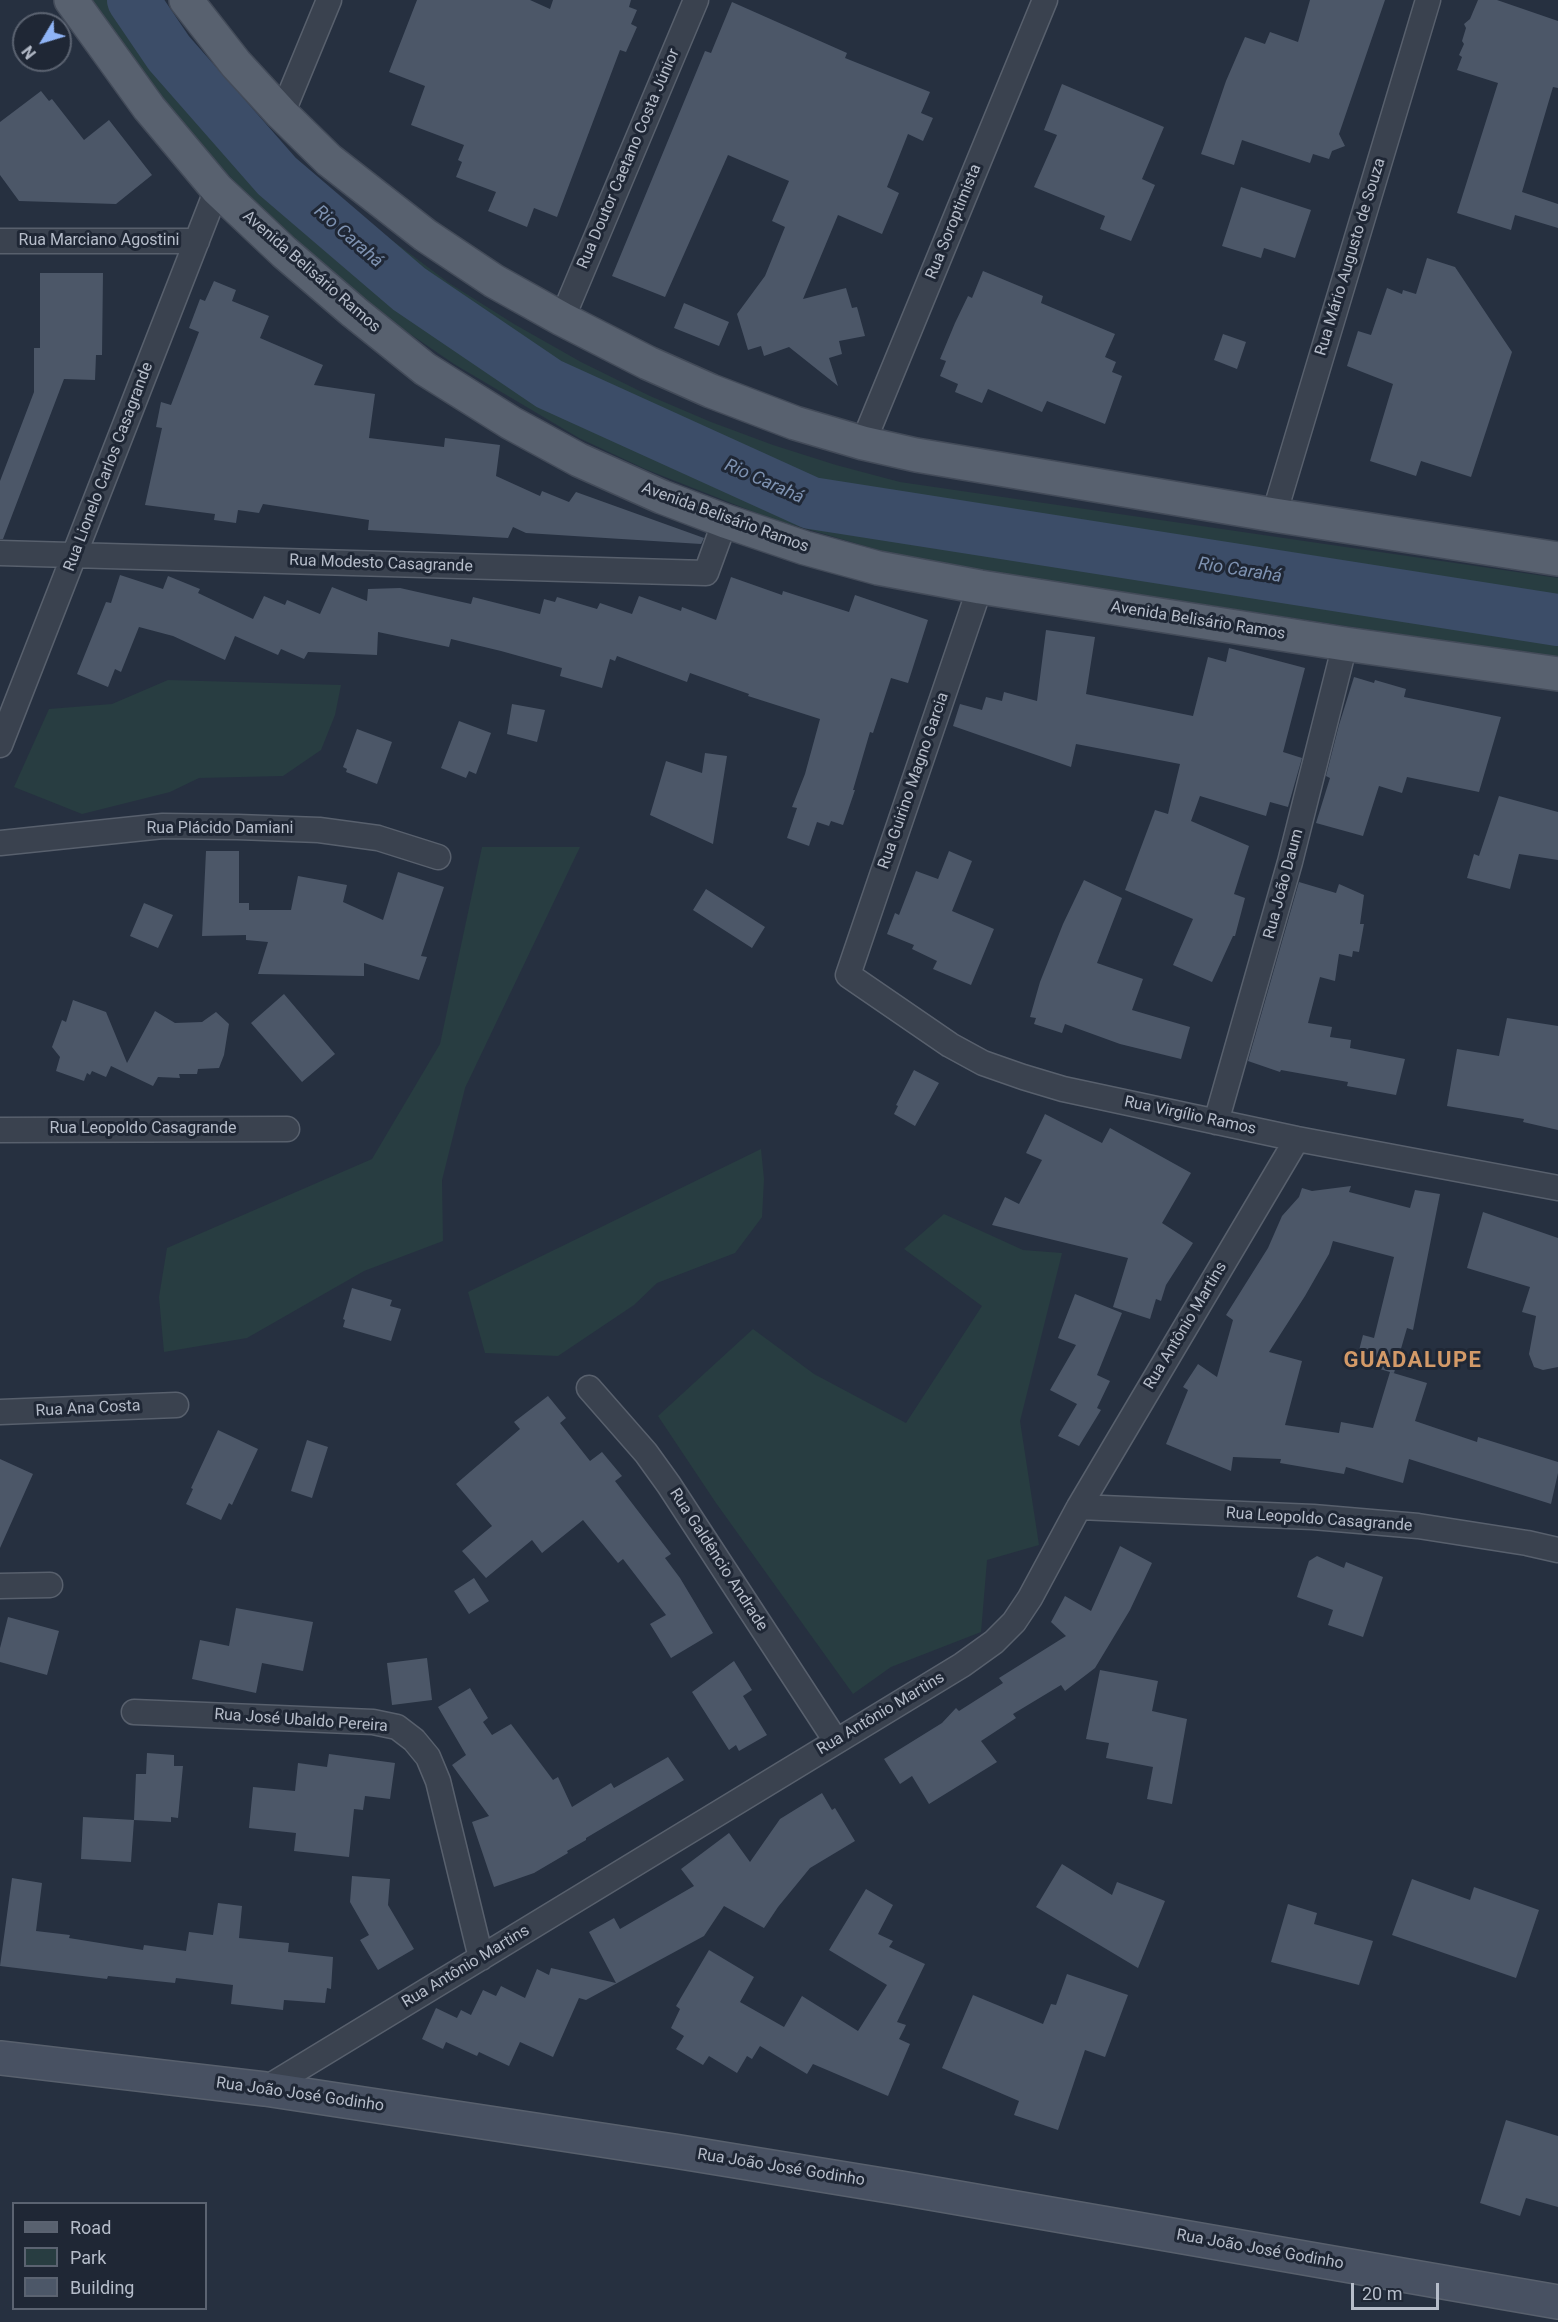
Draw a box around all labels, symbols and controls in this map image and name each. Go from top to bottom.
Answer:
north arrow [12,12,72,72]
text: N [18,42,40,62]
street label: Rua Doutor Caetano Costa Júnior [574,46,684,272]
street label: Rua Mário Augusto de Souza [1312,156,1390,358]
street label: Rua Soroptimista [922,162,986,282]
water label: Rio Carahá [309,201,387,273]
street label: Avenida Belisário Ramos [238,207,384,337]
street label: Rua Marciano Agostini [19,231,179,251]
street label: Rua Lionelo Carlos Casagrande [60,360,158,574]
water label: Rio Carahá [721,455,807,509]
street label: Avenida Belisário Ramos [639,479,811,557]
street label: Rua Modesto Casagrande [289,551,473,577]
water label: Rio Carahá [1197,554,1283,588]
street label: Avenida Belisário Ramos [1109,598,1287,644]
street label: Rua Guirino Magno Garcia [875,690,953,872]
street label: Rua Plácido Damiani [147,819,293,839]
street label: Rua João Daum [1260,827,1308,941]
street label: Rua Virgílio Ramos [1122,1093,1258,1139]
street label: Rua Leopoldo Casagrande [50,1119,236,1139]
street label: Rua Antônio Martins [1140,1259,1232,1393]
district label: GUADALUPE [1344,1348,1482,1374]
street label: Rua Ana Costa [35,1397,141,1421]
street label: Rua Galdêncio Andrade [665,1485,771,1635]
street label: Rua Leopoldo Casagrande [1225,1504,1413,1536]
street label: Rua Antônio Martins [814,1668,948,1760]
street label: Rua José Ubaldo Pereira [214,1705,388,1737]
street label: Rua Antônio Martins [399,1921,533,2013]
street label: Rua João José Godinho [215,2074,385,2116]
street label: Rua João José Godinho [696,2145,866,2191]
legend [12,2202,207,2310]
text: Road [70,2217,111,2238]
street label: Rua João José Godinho [1175,2226,1345,2274]
text: Park [70,2247,106,2268]
scale bar [1354,2271,1442,2309]
text: Building [70,2277,134,2298]
text: 20 m [1362,2283,1402,2304]

